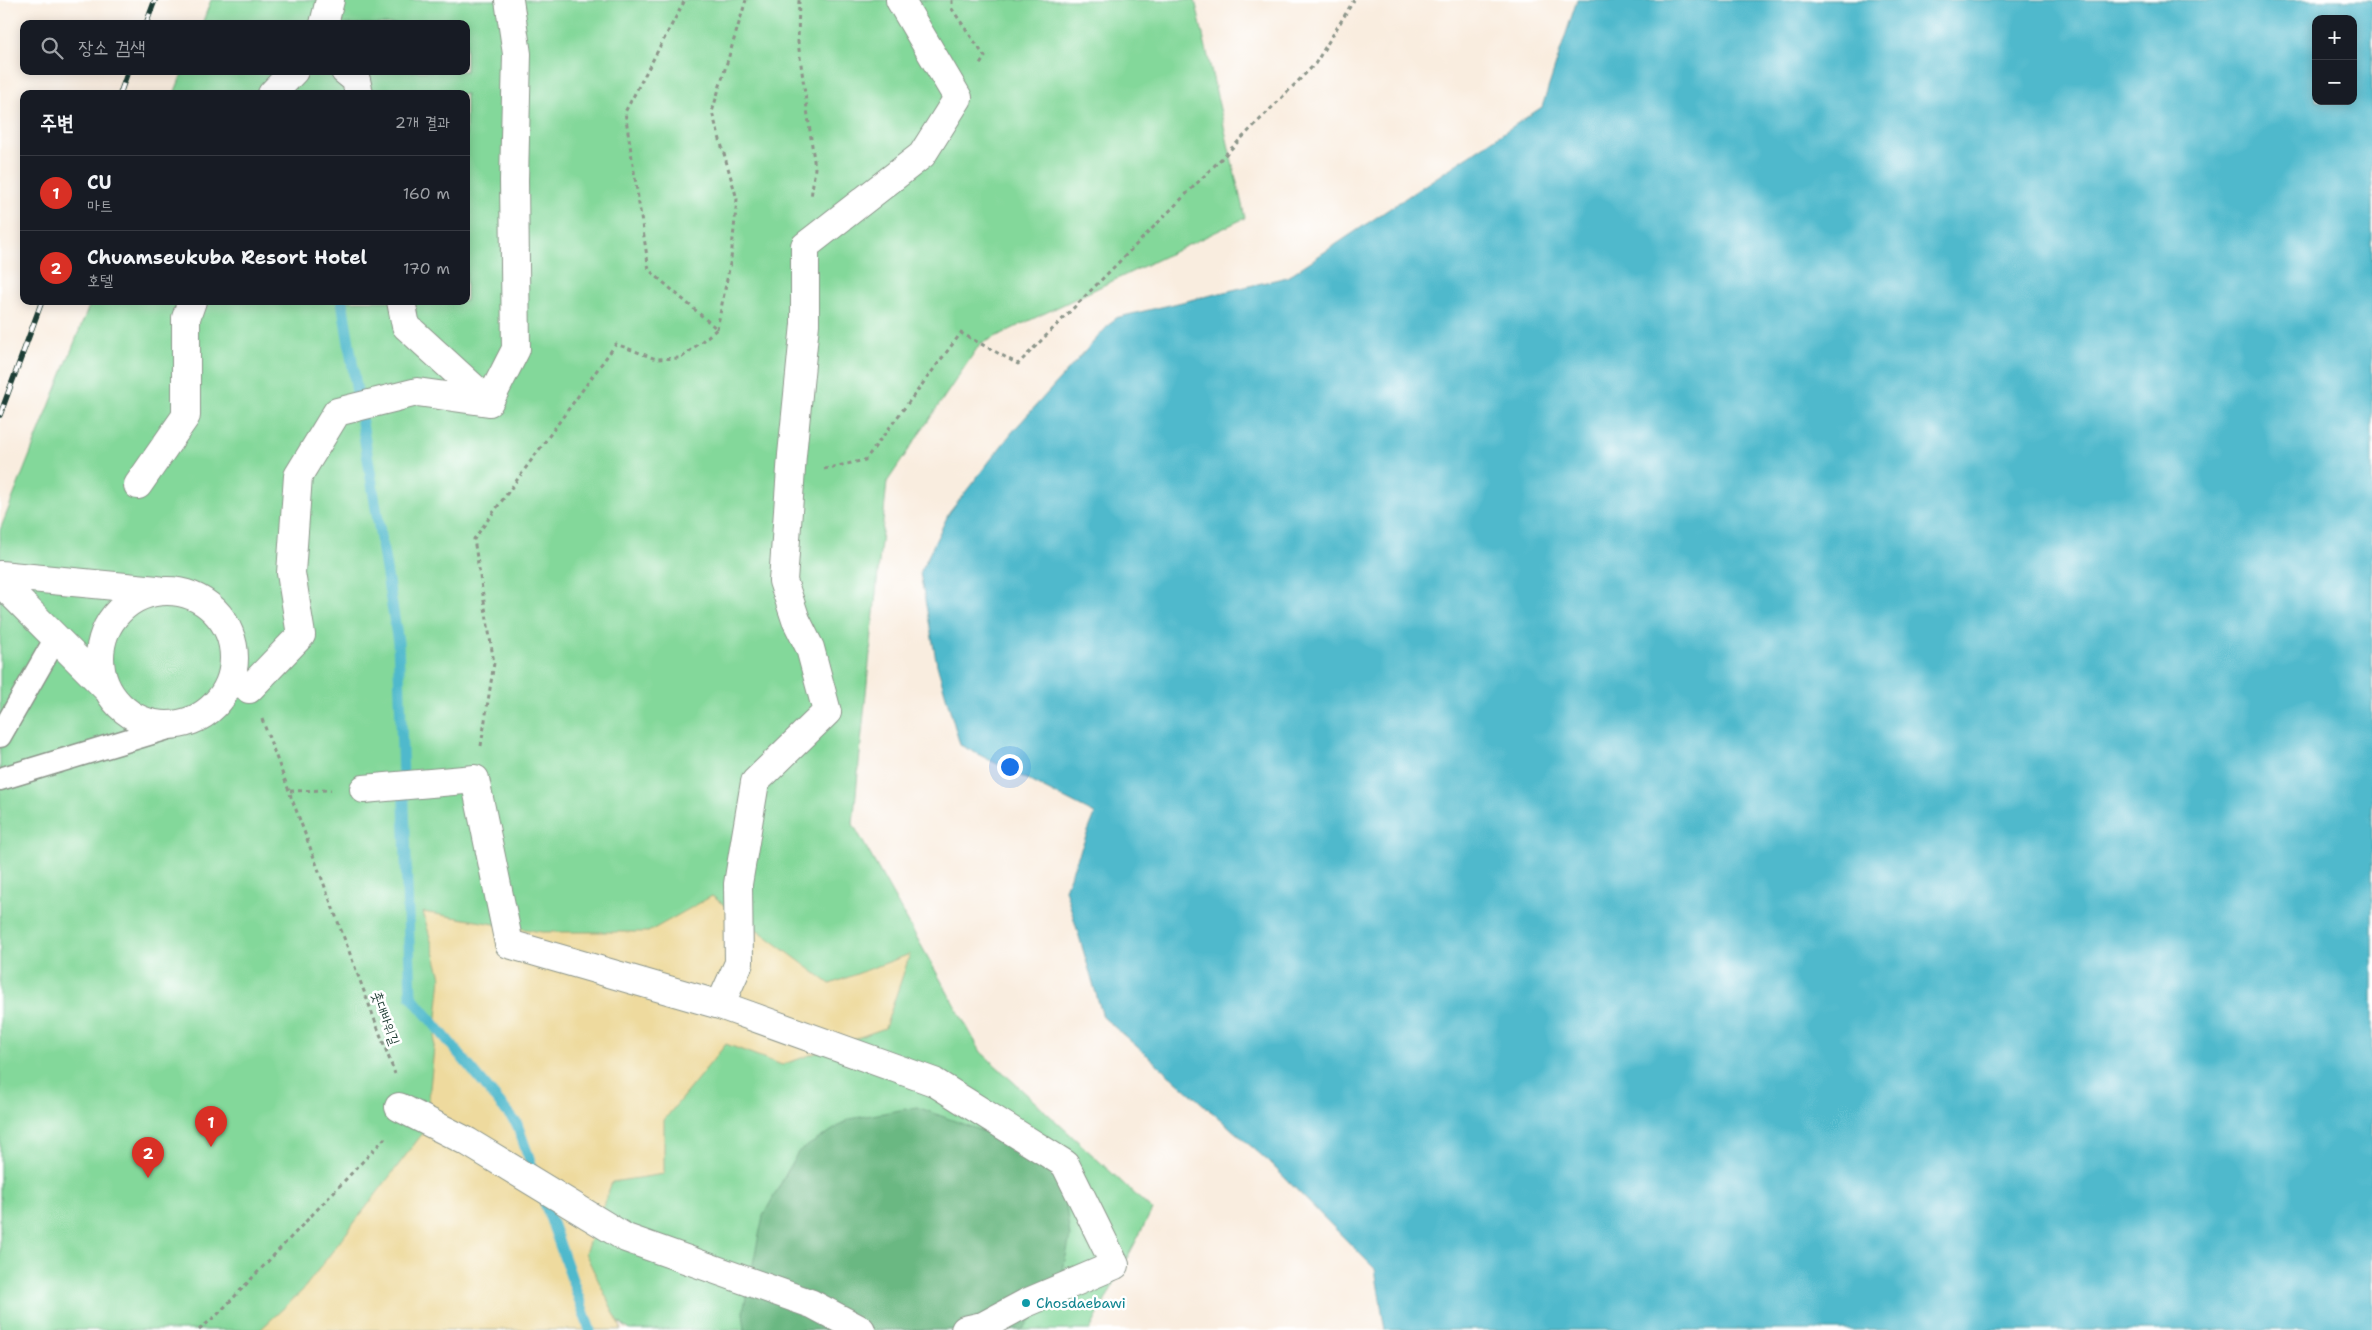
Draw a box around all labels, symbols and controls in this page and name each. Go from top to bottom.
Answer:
map controls [2312,15,2357,105]
button: + [2312,15,2357,60]
search box [20,20,470,75]
icon: search [38,34,66,62]
text: 장소 검색 [78,35,146,60]
button: − [2312,60,2357,105]
text: 주변 [40,109,74,137]
text: 2개 결과 [395,112,450,133]
text: CU [87,170,112,195]
text: 1 [52,183,60,204]
text: 160 m [403,183,450,204]
text: 마트 [87,195,113,216]
text: Chuamseukuba Resort Hotel [87,245,367,270]
text: 2 [50,258,62,279]
text: 170 m [403,258,450,279]
text: 호텔 [87,270,113,291]
your location [997,754,1023,780]
street label: 촛대바위길 [368,988,404,1048]
pin: 1 [195,1106,227,1147]
pin: 2 [132,1137,164,1178]
place label: Chosdaebawi [1036,1294,1126,1312]
marker: Chosdaebawi [1020,1297,1032,1309]

